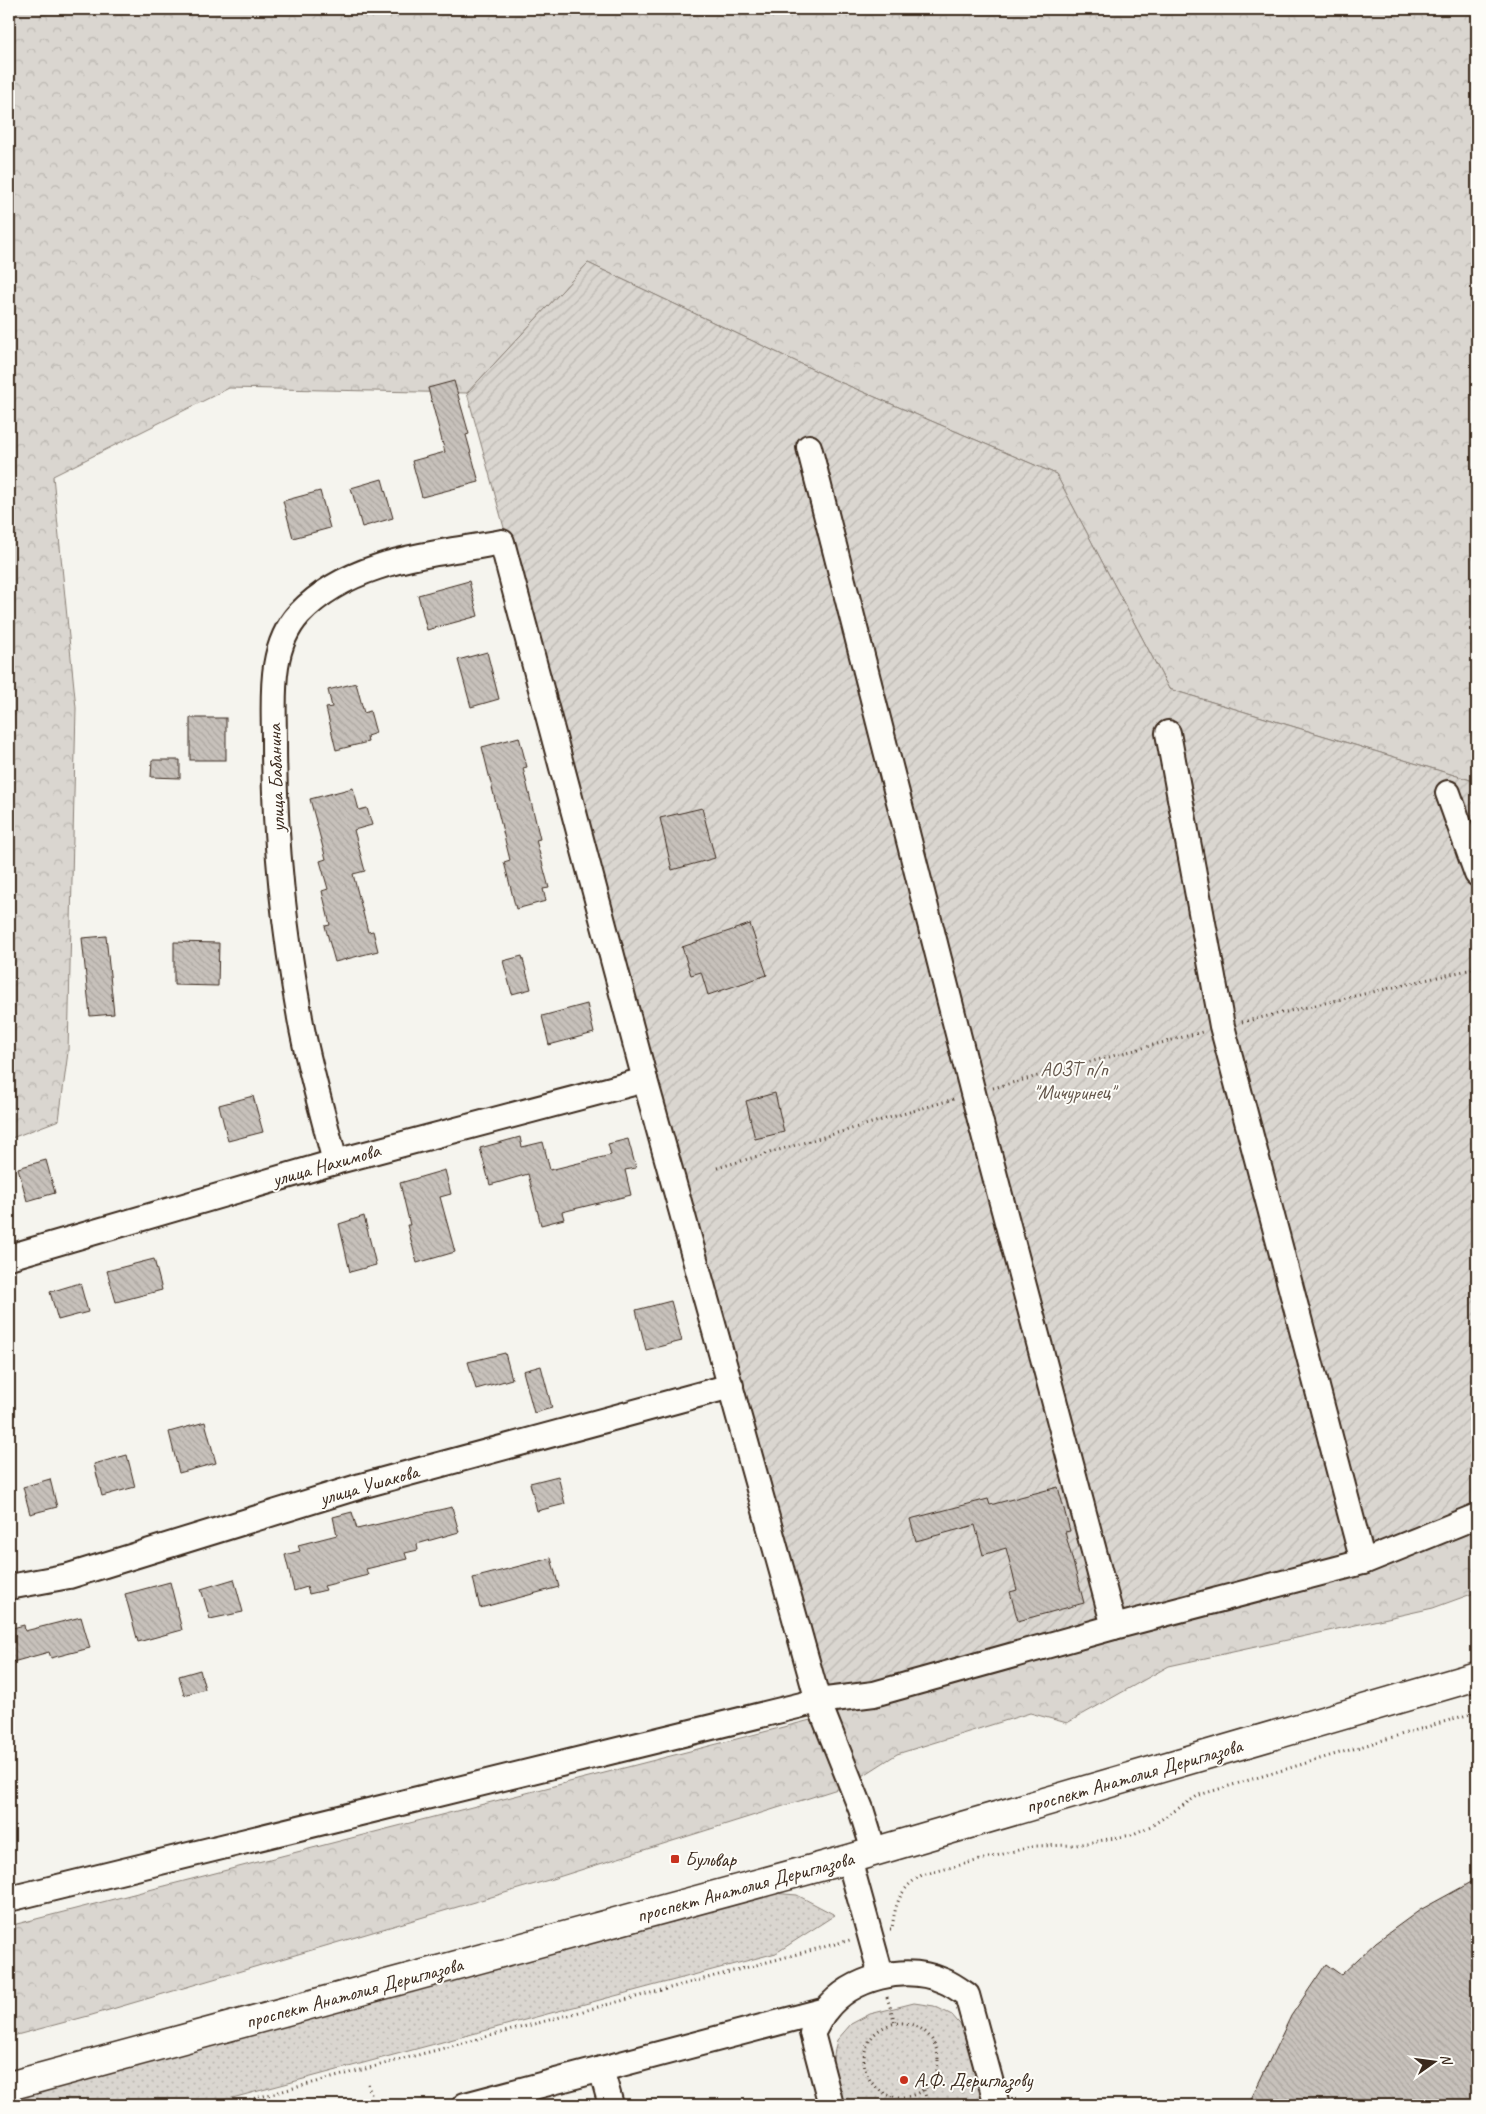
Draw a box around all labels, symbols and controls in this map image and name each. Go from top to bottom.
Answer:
street label: улица Бабанина [262,722,290,833]
park label: АОЗТ п/п "Мичуринец" [1033,1057,1119,1105]
street label: улица Нахимова [268,1137,384,1193]
street label: улица Ушакова [316,1458,423,1511]
street label: проспект Анатолия Дериглазова [1023,1733,1247,1820]
street label: проспект Анатолия Дериглазова [634,1845,858,1929]
place label: Бульвар [685,1847,737,1872]
marker: Бульвар [669,1853,681,1865]
street label: проспект Анатолия Дериглазова [243,1951,467,2035]
north arrow [1408,2036,1458,2086]
text: N [1437,2053,1456,2067]
place label: А.Ф. Дериглазову [914,2068,1034,2094]
marker: А.Ф. Дериглазову [898,2074,910,2086]

